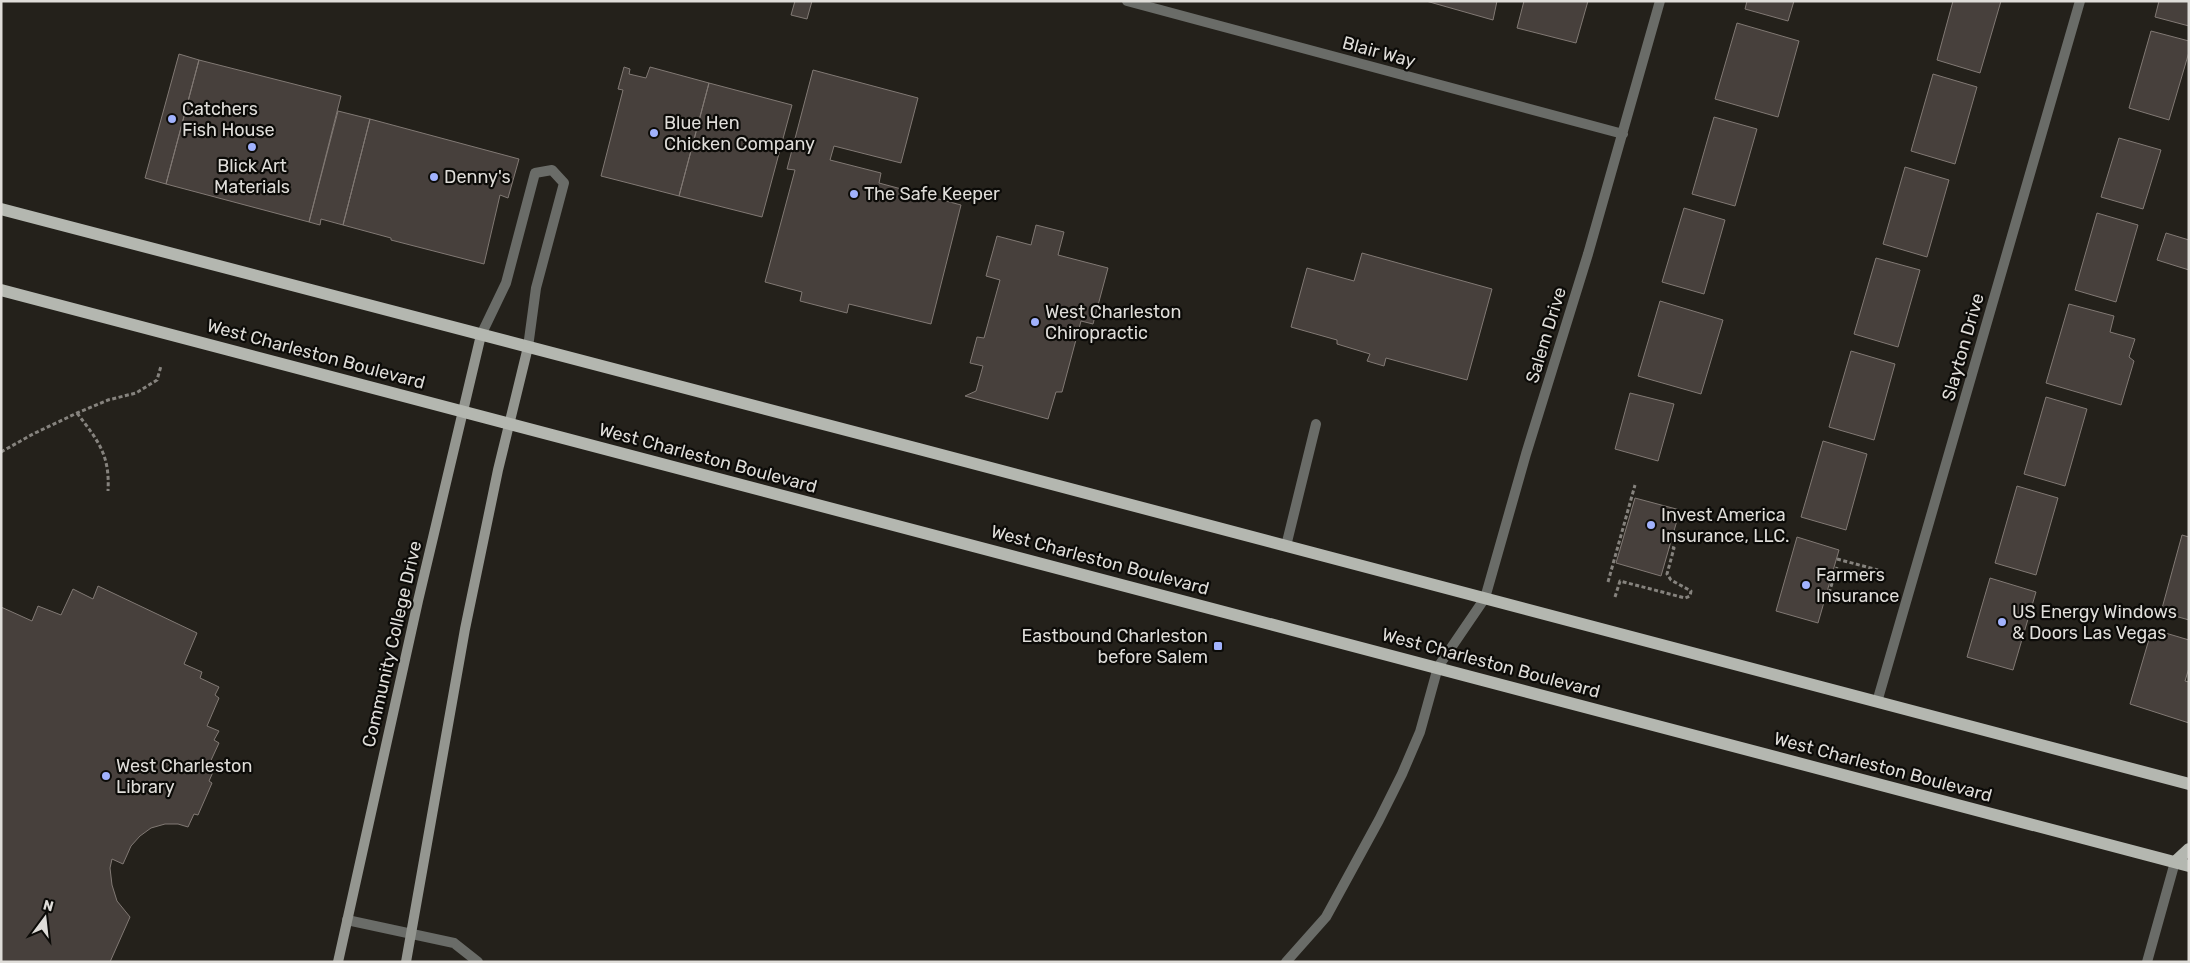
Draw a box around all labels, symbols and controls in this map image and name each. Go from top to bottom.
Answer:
street label: Blair Way [1340,32,1418,72]
place label: Catchers Fish House [182,98,275,141]
place label: Blue Hen Chicken Company [664,112,815,155]
marker: Catchers Fish House [166,113,178,125]
marker: Blue Hen Chicken Company [648,127,660,139]
marker: Blick Art Materials [246,141,258,153]
place label: Blick Art Materials [214,155,290,198]
place label: Denny's [444,166,511,188]
marker: Denny's [428,171,440,183]
place label: The Safe Keeper [864,183,1000,205]
marker: The Safe Keeper [848,188,860,200]
street label: Salem Drive [1521,284,1571,386]
street label: Slayton Drive [1937,290,1989,404]
place label: West Charleston Chiropractic [1045,301,1181,344]
street label: West Charleston Boulevard [204,314,428,394]
marker: West Charleston Chiropractic [1029,316,1041,328]
street label: West Charleston Boulevard [596,418,820,498]
place label: Invest America Insurance, LLC. [1661,504,1790,547]
marker: Invest America Insurance, LLC. [1645,519,1657,531]
street label: West Charleston Boulevard [988,520,1212,600]
street label: Community College Drive [358,539,426,749]
place label: Farmers Insurance [1816,564,1899,607]
marker: Farmers Insurance [1800,579,1812,591]
place label: US Energy Windows & Doors Las Vegas [2012,601,2177,644]
marker: US Energy Windows & Doors Las Vegas [1996,616,2008,628]
street label: West Charleston Boulevard [1379,623,1603,703]
place label: Eastbound Charleston before Salem [1021,625,1208,668]
marker: Eastbound Charleston before Salem [1212,640,1224,652]
street label: West Charleston Boulevard [1771,727,1995,807]
place label: West Charleston Library [116,755,252,798]
marker: West Charleston Library [100,770,112,782]
north arrow [20,893,70,943]
text: N [41,896,55,915]

